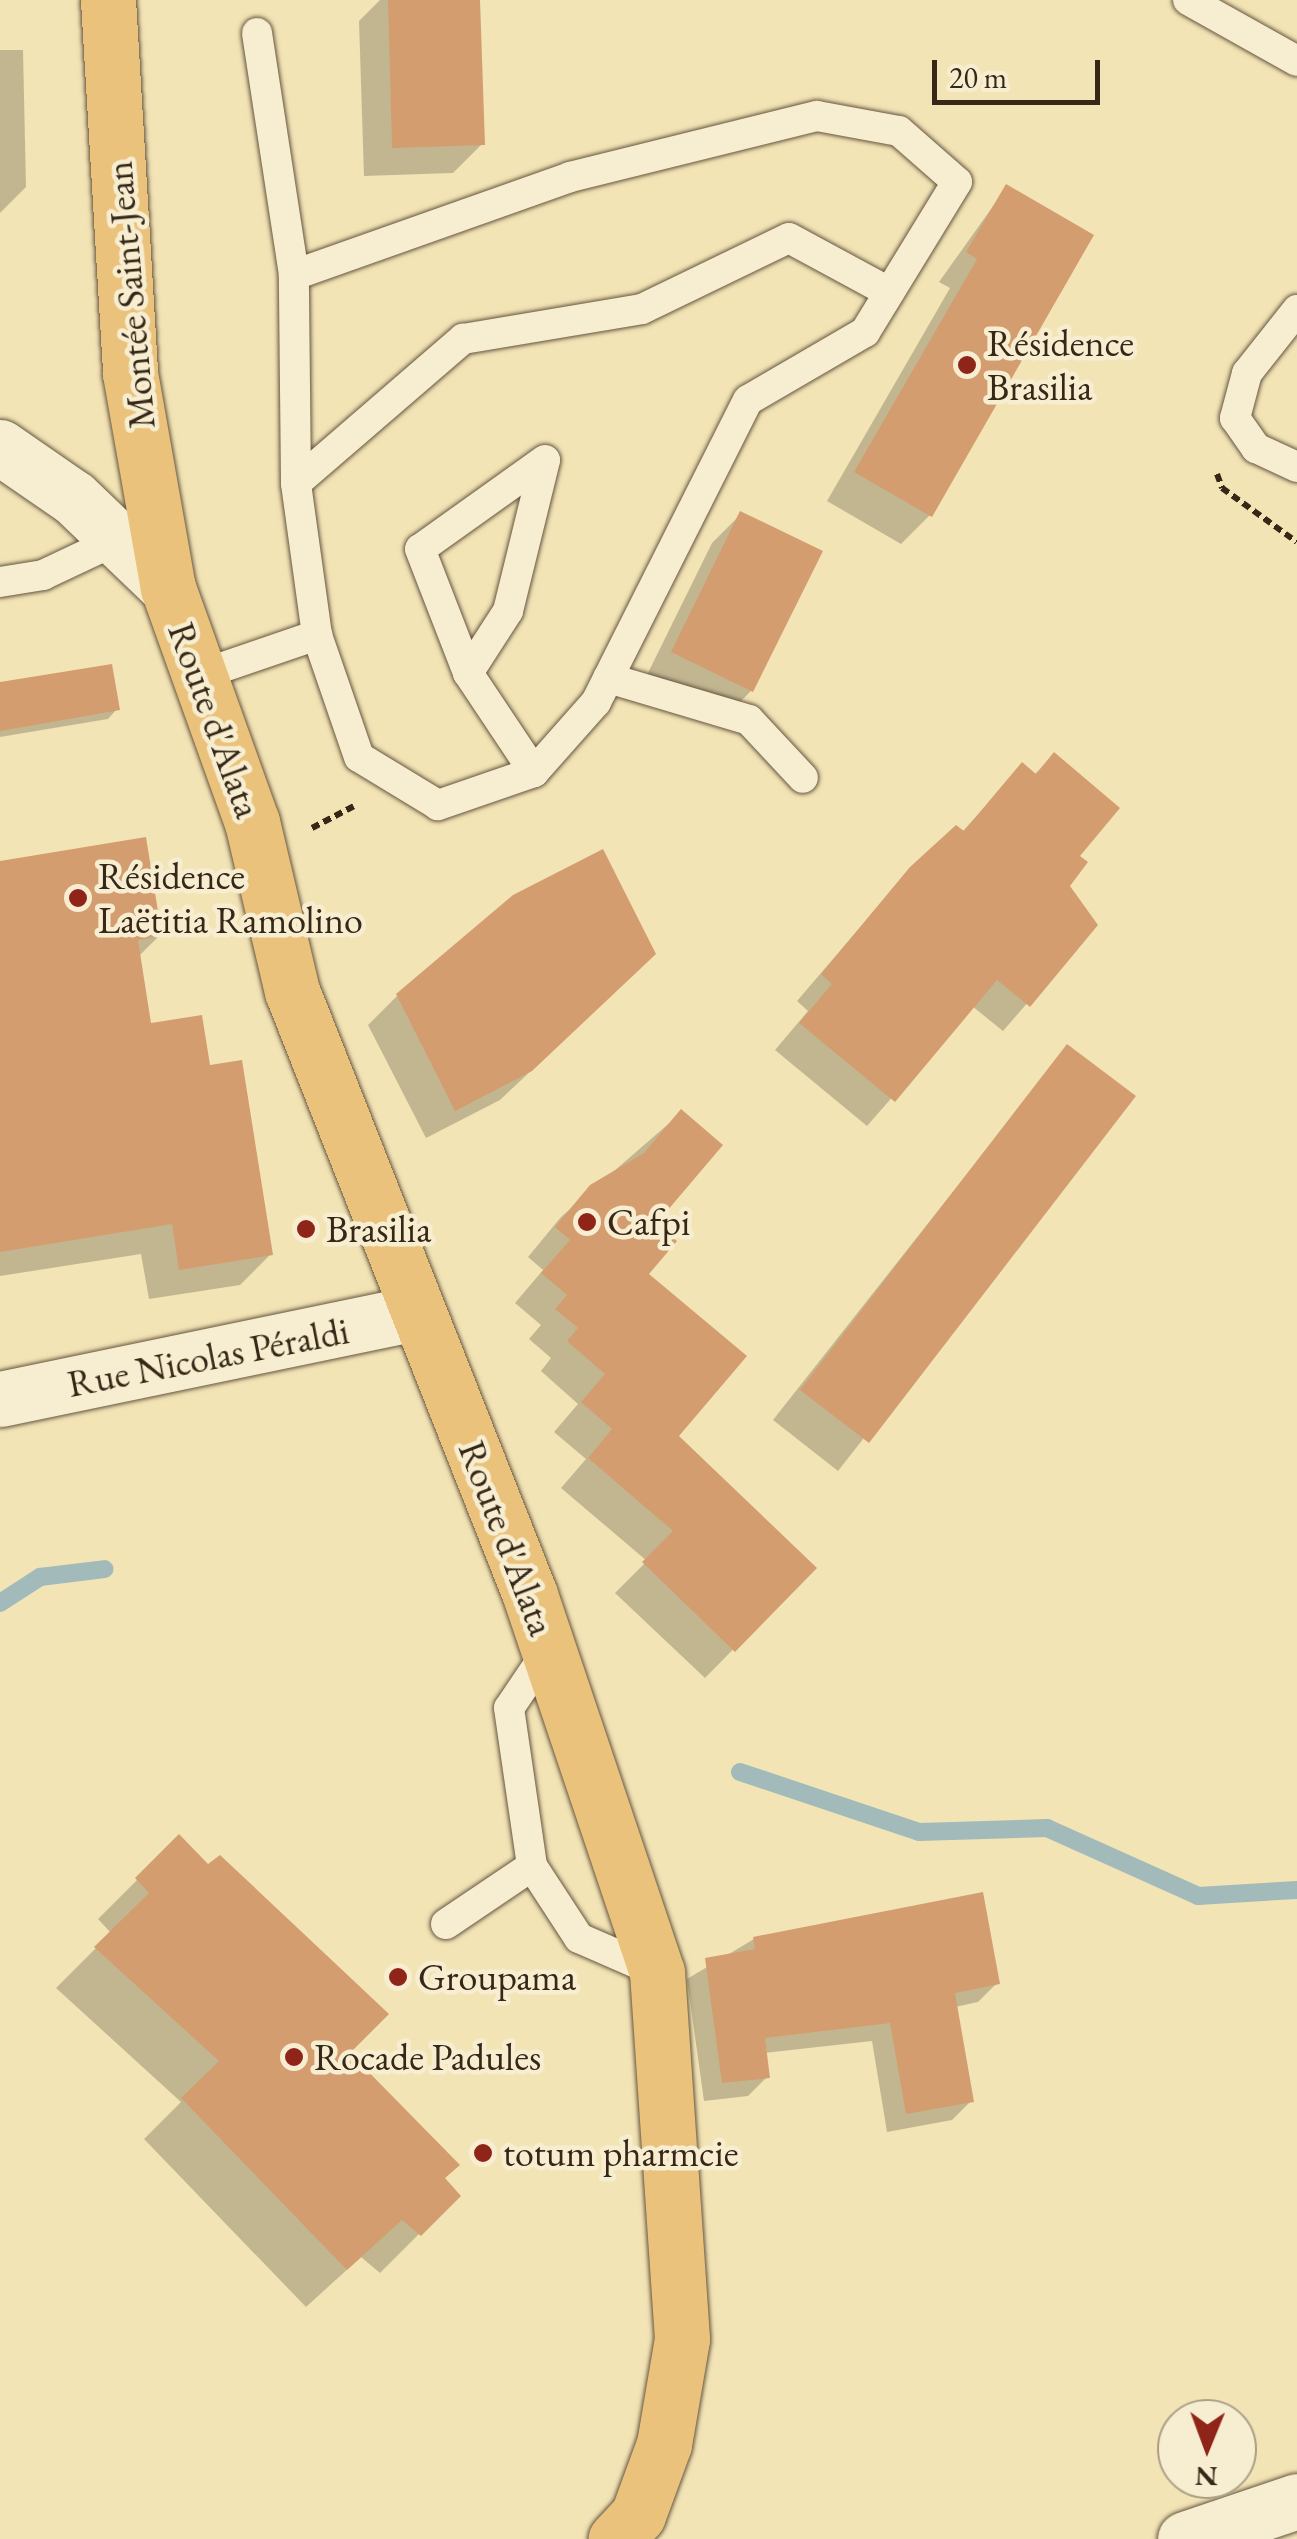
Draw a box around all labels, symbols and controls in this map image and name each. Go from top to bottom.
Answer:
scale bar [937,40,1104,102]
text: 20 m [949,58,1007,97]
street label: Montée Saint-Jean [96,159,164,431]
place label: Résidence Brasilia [987,320,1134,409]
marker: Résidence Brasilia [956,354,978,376]
street label: Route d'Alata [159,616,271,824]
place label: Résidence Laëtitia Ramolino [98,853,363,942]
marker: Résidence Laëtitia Ramolino [67,887,89,909]
place label: Cafpi [607,1199,690,1245]
place label: Brasilia [326,1206,431,1252]
marker: Cafpi [576,1211,598,1233]
marker: Brasilia [295,1218,317,1240]
street label: Rue Nicolas Péraldi [64,1307,352,1407]
street label: Route d'Alata [449,1434,565,1642]
place label: Groupama [418,1954,576,2000]
marker: Groupama [387,1966,409,1988]
place label: Rocade Padules [314,2034,541,2080]
marker: Rocade Padules [283,2046,305,2068]
place label: totum pharmcie [503,2130,739,2176]
marker: totum pharmcie [472,2142,494,2164]
north arrow [1157,2399,1257,2499]
text: N [1195,2459,1218,2495]

